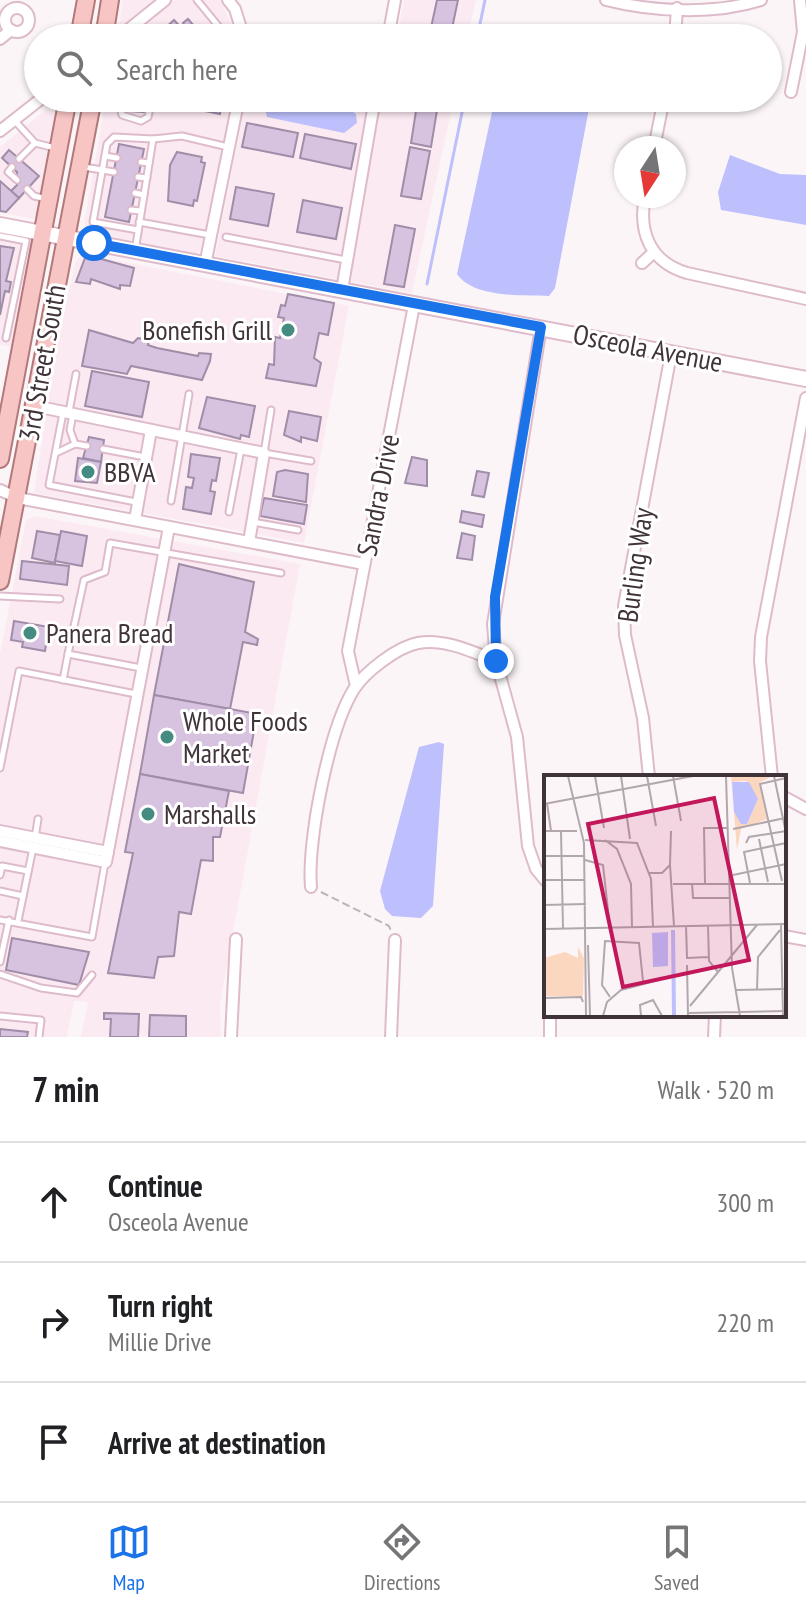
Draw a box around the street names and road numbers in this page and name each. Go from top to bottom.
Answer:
street label: 3rd Street South [10,282,73,444]
street label: Osceola Avenue [570,315,726,380]
street label: Sandra Drive [348,431,407,559]
street label: Burling Way [608,505,661,624]

